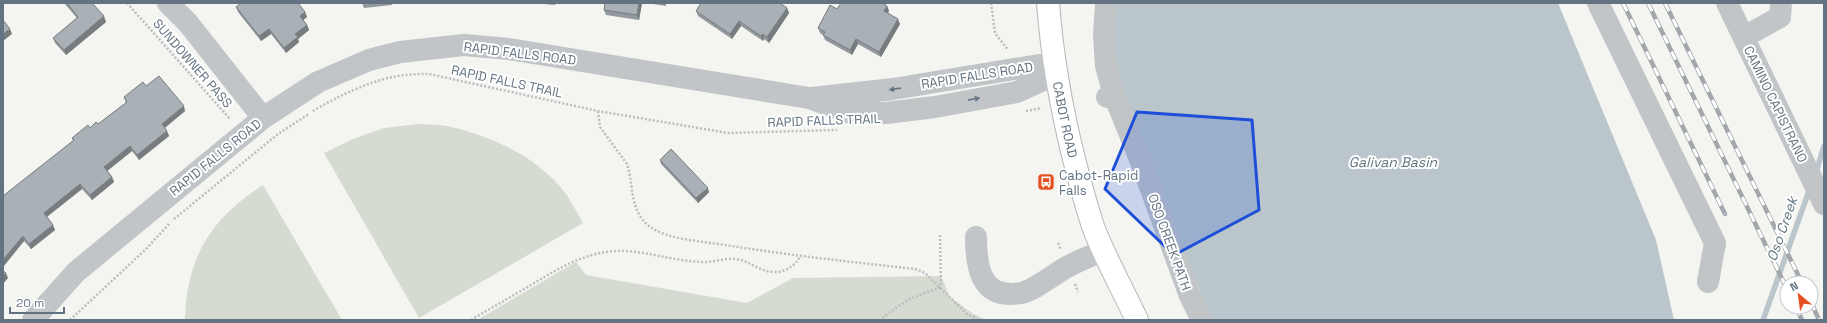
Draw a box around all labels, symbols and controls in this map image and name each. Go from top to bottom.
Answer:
street label: SUNDOWNER PASS [149,15,236,111]
street label: RAPID FALLS ROAD [463,38,577,69]
street label: CAMINO CAPISTRANO [1740,43,1811,165]
street label: RAPID FALLS ROAD [920,58,1034,93]
street label: RAPID FALLS TRAIL [450,61,564,102]
street label: CABOT ROAD [1049,80,1081,160]
one-way arrow [889,86,902,92]
one-way arrow [967,96,980,102]
street label: RAPID FALLS TRAIL [767,110,881,131]
street label: RAPID FALLS ROAD [166,115,265,200]
water label: Galivan Basin [1349,153,1438,171]
place label: Cabot-Rapid Falls [1059,167,1138,199]
bus stop icon: Cabot-Rapid Falls [1036,172,1056,192]
street label: OSO CREEK PATH [1144,192,1195,293]
water label: Oso Creek [1763,193,1802,264]
north arrow [1779,275,1819,315]
text: N [1788,278,1801,294]
scale bar [10,289,64,315]
text: 20 m [16,295,44,311]

